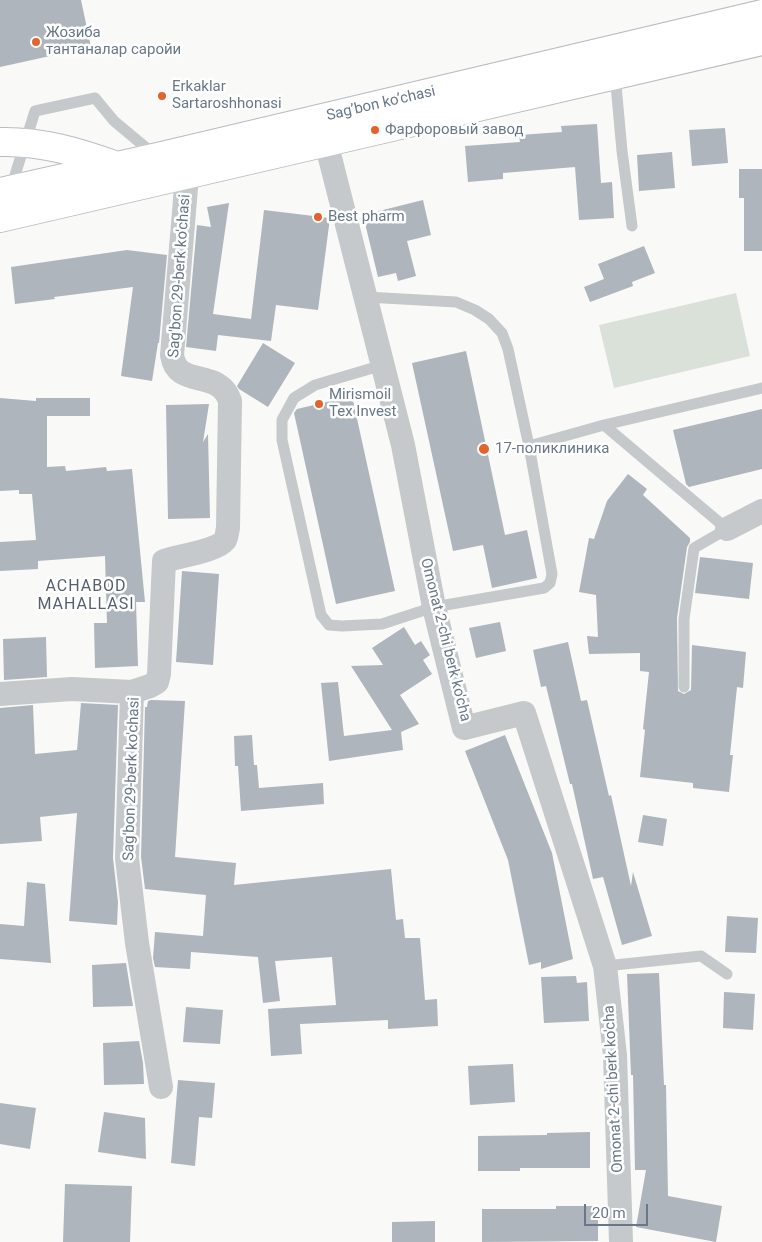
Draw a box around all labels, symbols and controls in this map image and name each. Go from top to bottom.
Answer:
place label: Жозиба тантаналар саройи [46,24,181,59]
marker: Жозиба тантаналар саройи [30,36,42,48]
place label: Erkaklar Sartaroshhonasi [172,78,282,113]
street label: Sag’bon ko’chasi [325,83,437,125]
marker: Erkaklar Sartaroshhonasi [156,90,168,102]
place label: Фарфоровый завод [385,121,524,139]
marker: Фарфоровый завод [369,124,381,136]
street label: Sag'bon 29-berk ko'chasi [165,194,195,358]
place label: Best pharm [328,208,405,226]
marker: Best pharm [312,211,324,223]
place label: Mirismoil Tex Invest [329,386,396,421]
marker: Mirismoil Tex Invest [313,398,325,410]
place label: 17-поликлиника [495,440,609,458]
marker: 17-поликлиника [477,442,491,456]
street label: Omonat 2-chi berk ko'cha [416,557,474,723]
district label: ACHABOD MAHALLASI [36,577,136,615]
street label: Sag'bon 29-berk ko'chasi [120,697,144,861]
street label: Omonat 2-chi berk ko'cha [601,1005,627,1173]
scale bar [587,1194,651,1226]
text: 20 m [592,1204,626,1222]

